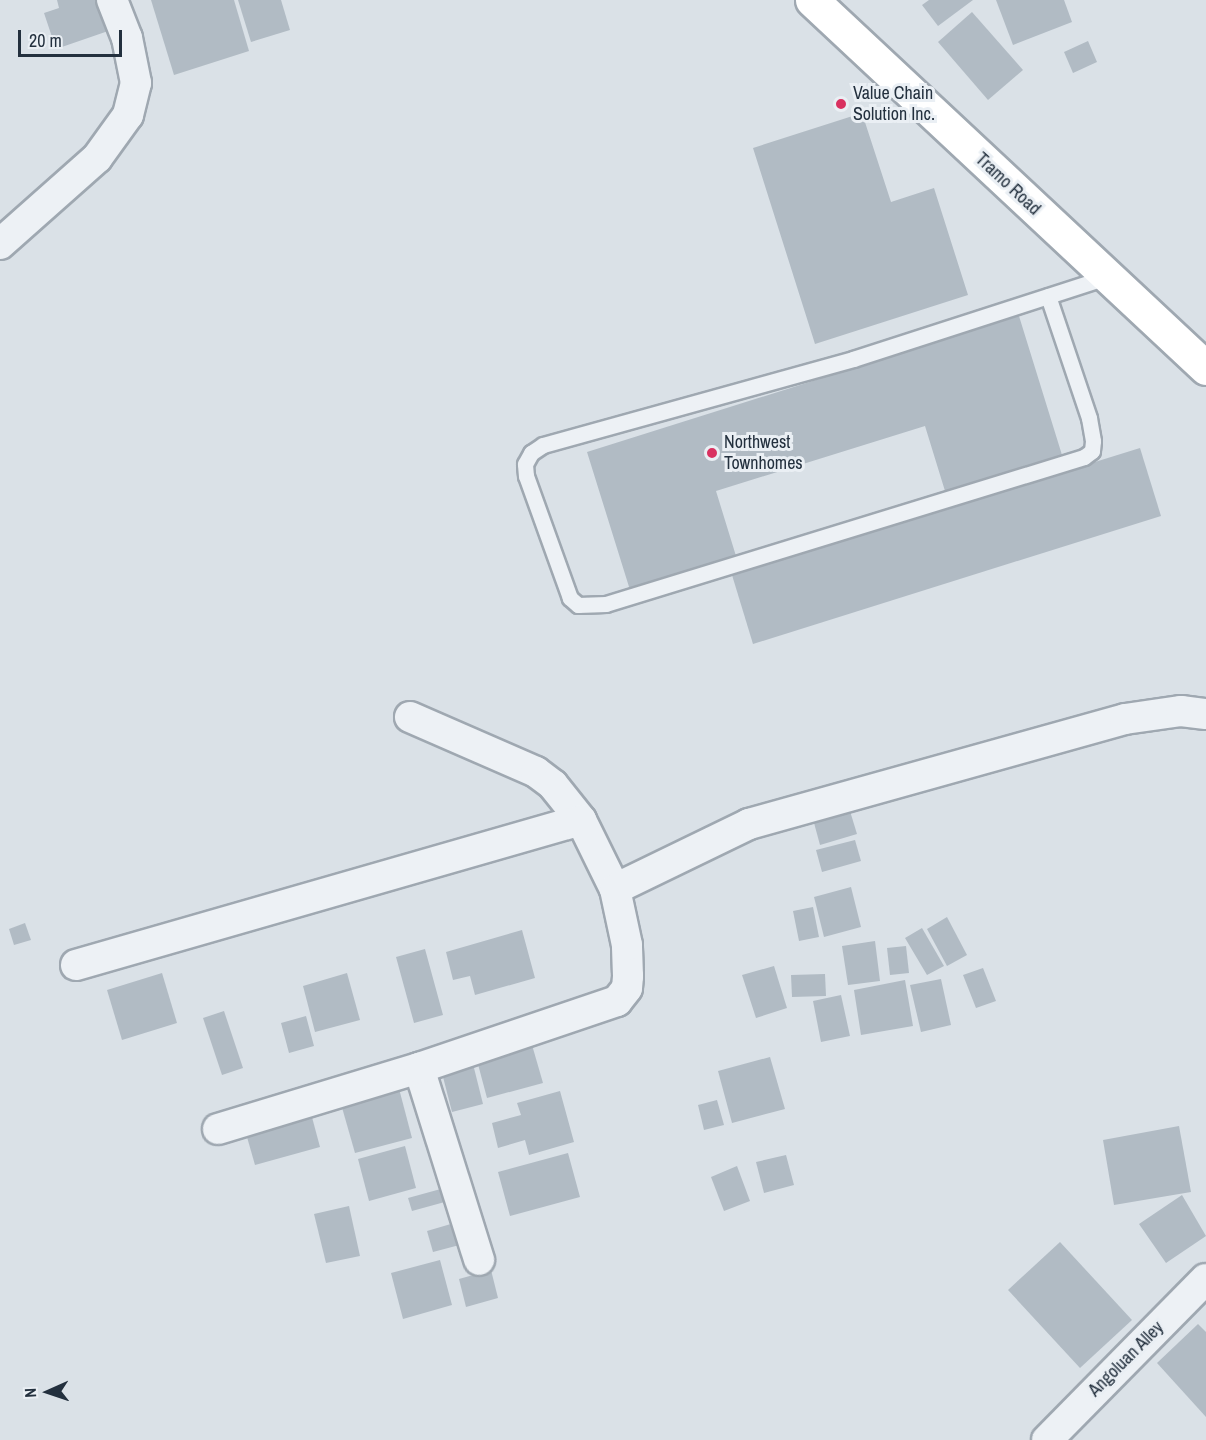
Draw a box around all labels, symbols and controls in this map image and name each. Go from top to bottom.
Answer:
scale bar [21,18,124,56]
text: 20 m [29,28,62,53]
place label: Value Chain Solution Inc. [853,83,935,125]
marker: Value Chain Solution Inc. [834,97,848,111]
street label: Tramo Road [971,148,1045,220]
place label: Northwest Townhomes [724,432,803,474]
marker: Northwest Townhomes [705,446,719,460]
street label: Angoluan Alley [1084,1317,1168,1401]
north arrow [18,1362,78,1422]
text: N [19,1388,41,1398]

